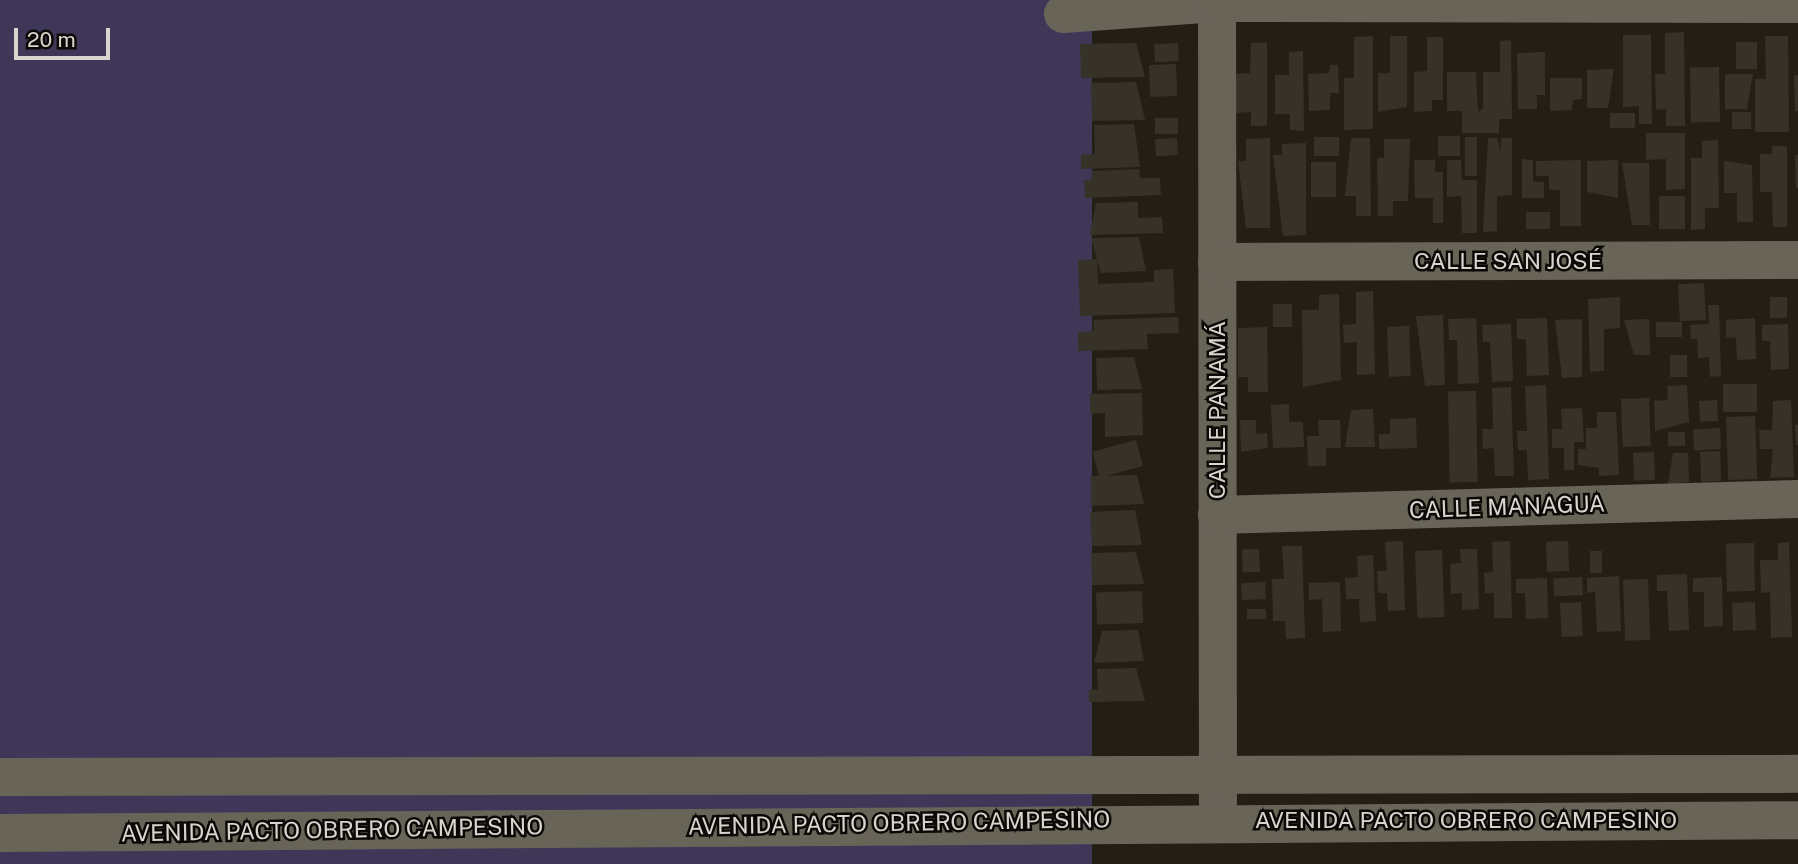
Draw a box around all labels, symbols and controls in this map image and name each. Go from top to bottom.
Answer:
scale bar [18,14,114,58]
text: 20 m [27,27,76,52]
street label: CALLE SAN JOSÉ [1414,247,1602,275]
street label: CALLE PANAMÁ [1203,321,1231,499]
street label: CALLE MANAGUA [1408,490,1606,524]
street label: AVENIDA PACTO OBRERO CAMPESINO [688,806,1110,840]
street label: AVENIDA PACTO OBRERO CAMPESINO [1255,806,1677,834]
street label: AVENIDA PACTO OBRERO CAMPESINO [121,813,543,847]

